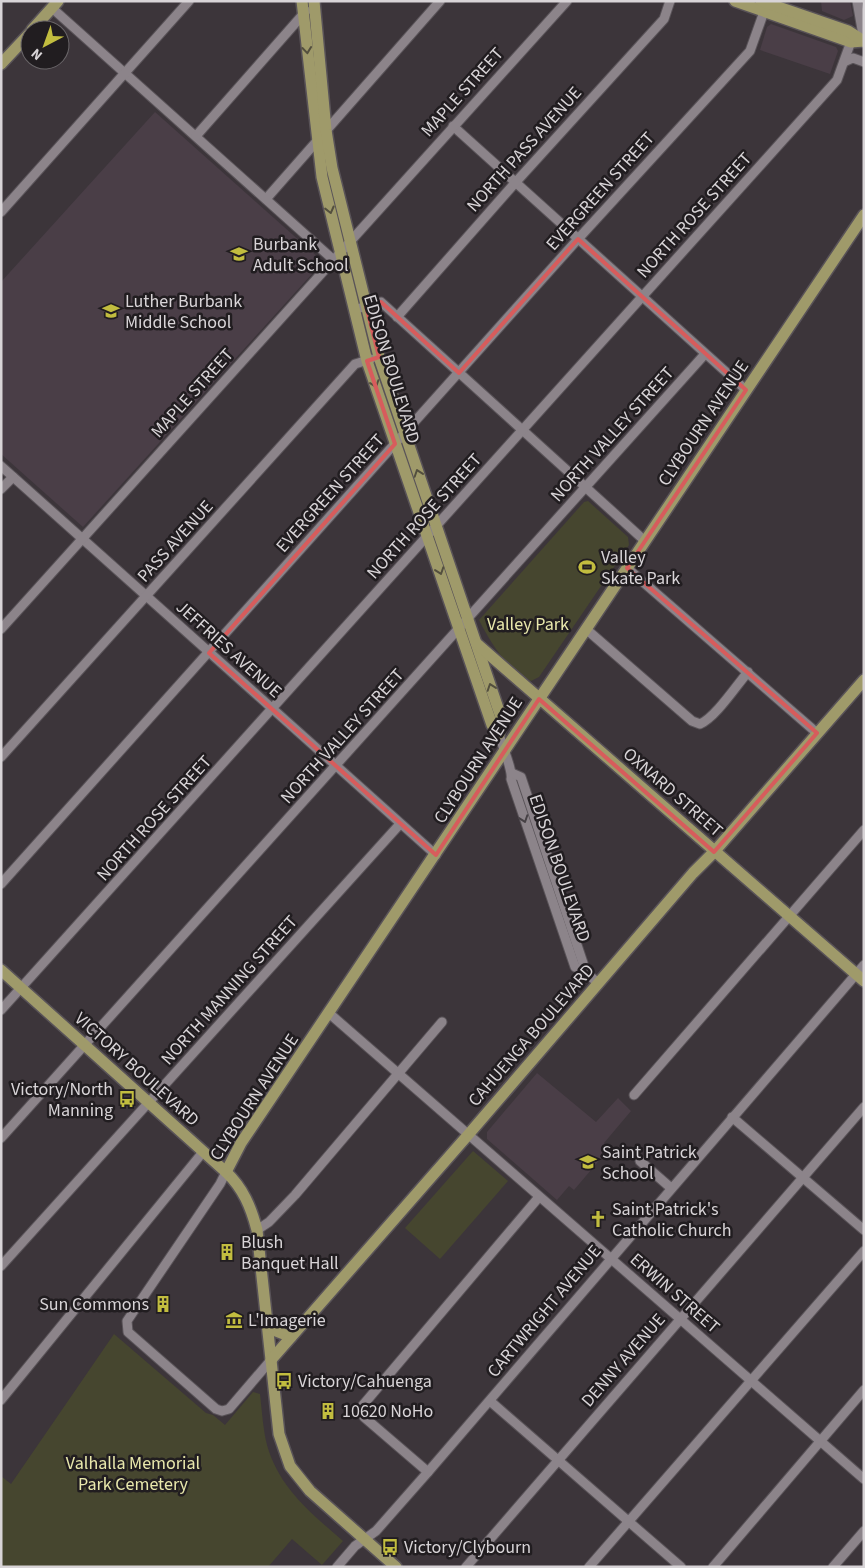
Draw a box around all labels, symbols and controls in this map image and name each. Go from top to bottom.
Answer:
north arrow [20,20,70,70]
street label: MAPLE STREET [415,42,510,143]
text: N [27,43,47,65]
one-way arrow [301,46,312,54]
street label: NORTH PASS AVENUE [461,81,588,218]
street label: EVERGREEN STREET [540,126,661,256]
street label: NORTH ROSE STREET [631,147,758,284]
one-way arrow [324,206,334,214]
place label: Burbank Adult School [253,232,349,278]
school or university icon: Burbank Adult School [229,244,249,264]
place label: Luther Burbank Middle School [125,289,242,335]
street label: EDISON BOULEVARD [357,292,426,447]
school or university icon: Luther Burbank Middle School [101,301,121,321]
street label: MAPLE STREET [145,343,240,444]
street label: CLYBOURN AVENUE [652,355,755,491]
street label: NORTH VALLEY STREET [545,361,680,507]
one-way arrow [369,380,379,388]
street label: EVERGREEN STREET [270,428,391,558]
street label: NORTH ROSE STREET [361,448,488,585]
one-way arrow [414,469,424,478]
street label: PASS AVENUE [132,495,219,588]
place label: Valley Skate Park [601,545,680,591]
sports icon: Valley Skate Park [577,557,597,577]
one-way arrow [434,566,444,575]
street label: JEFFRIES AVENUE [170,595,287,704]
park label: Valley Park [487,612,569,637]
street label: NORTH VALLEY STREET [275,663,410,809]
one-way arrow [487,684,497,692]
street label: CLYBOURN AVENUE [428,692,529,829]
street label: OXNARD STREET [617,742,728,843]
street label: NORTH ROSE STREET [91,750,218,887]
street label: EDISON BOULEVARD [523,791,597,945]
one-way arrow [518,814,528,823]
street label: NORTH MANNING STREET [155,910,304,1071]
street label: CAHUENGA BOULEVARD [462,959,600,1112]
street label: VICTORY BOULEVARD [69,1007,204,1132]
street label: CLYBOURN AVENUE [204,1029,305,1166]
place label: Victory/North Manning [11,1077,113,1123]
bus stop icon: Victory/North Manning [117,1089,137,1109]
place label: Saint Patrick School [602,1140,697,1186]
school or university icon: Saint Patrick School [578,1152,598,1172]
place label: Saint Patrick's Catholic Church [612,1197,732,1243]
church icon: Saint Patrick's Catholic Church [588,1209,608,1229]
place label: Blush Banquet Hall [241,1230,339,1276]
street label: CARTWRIGHT AVENUE [481,1240,607,1383]
building icon: Blush Banquet Hall [217,1242,237,1262]
street label: ERWIN STREET [624,1247,725,1340]
place label: Sun Commons [39,1292,149,1317]
building icon: Sun Commons [153,1294,173,1314]
place label: L'Imagerie [248,1308,326,1333]
street label: DENNY AVENUE [576,1308,671,1413]
museum icon: L'Imagerie [224,1310,244,1330]
place label: Victory/Cahuenga [298,1369,432,1394]
bus stop icon: Victory/Cahuenga [274,1371,294,1391]
place label: 10620 NoHo [342,1399,433,1424]
building icon: 10620 NoHo [318,1401,338,1421]
park label: Valhalla Memorial Park Cemetery [66,1451,200,1497]
place label: Victory/Clybourn [404,1535,531,1560]
bus stop icon: Victory/Clybourn [380,1537,400,1557]

